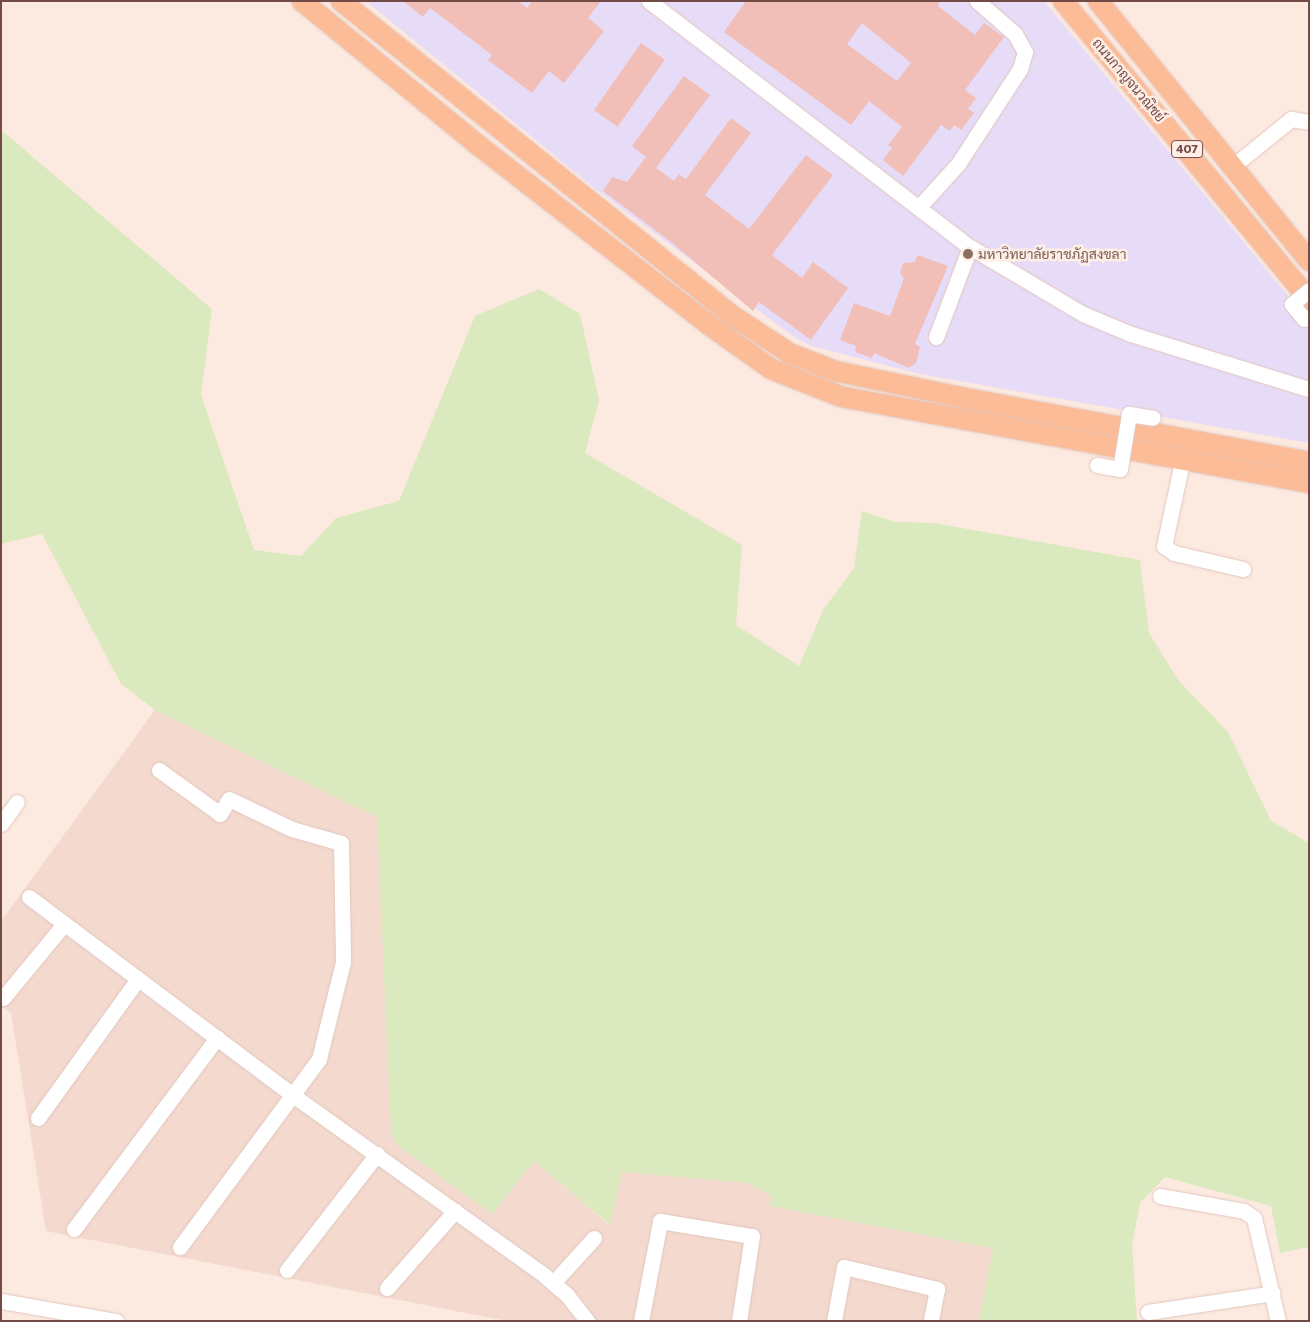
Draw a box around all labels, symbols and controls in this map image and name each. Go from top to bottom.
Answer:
street label: ถนนกาญจนวณิชย์ [1089,35,1169,125]
road number: 407 [1171,140,1203,158]
place label: มหาวิทยาลัยราชภัฏสงขลา [978,246,1127,262]
marker: มหาวิทยาลัยราชภัฏสงขลา [962,248,974,260]

